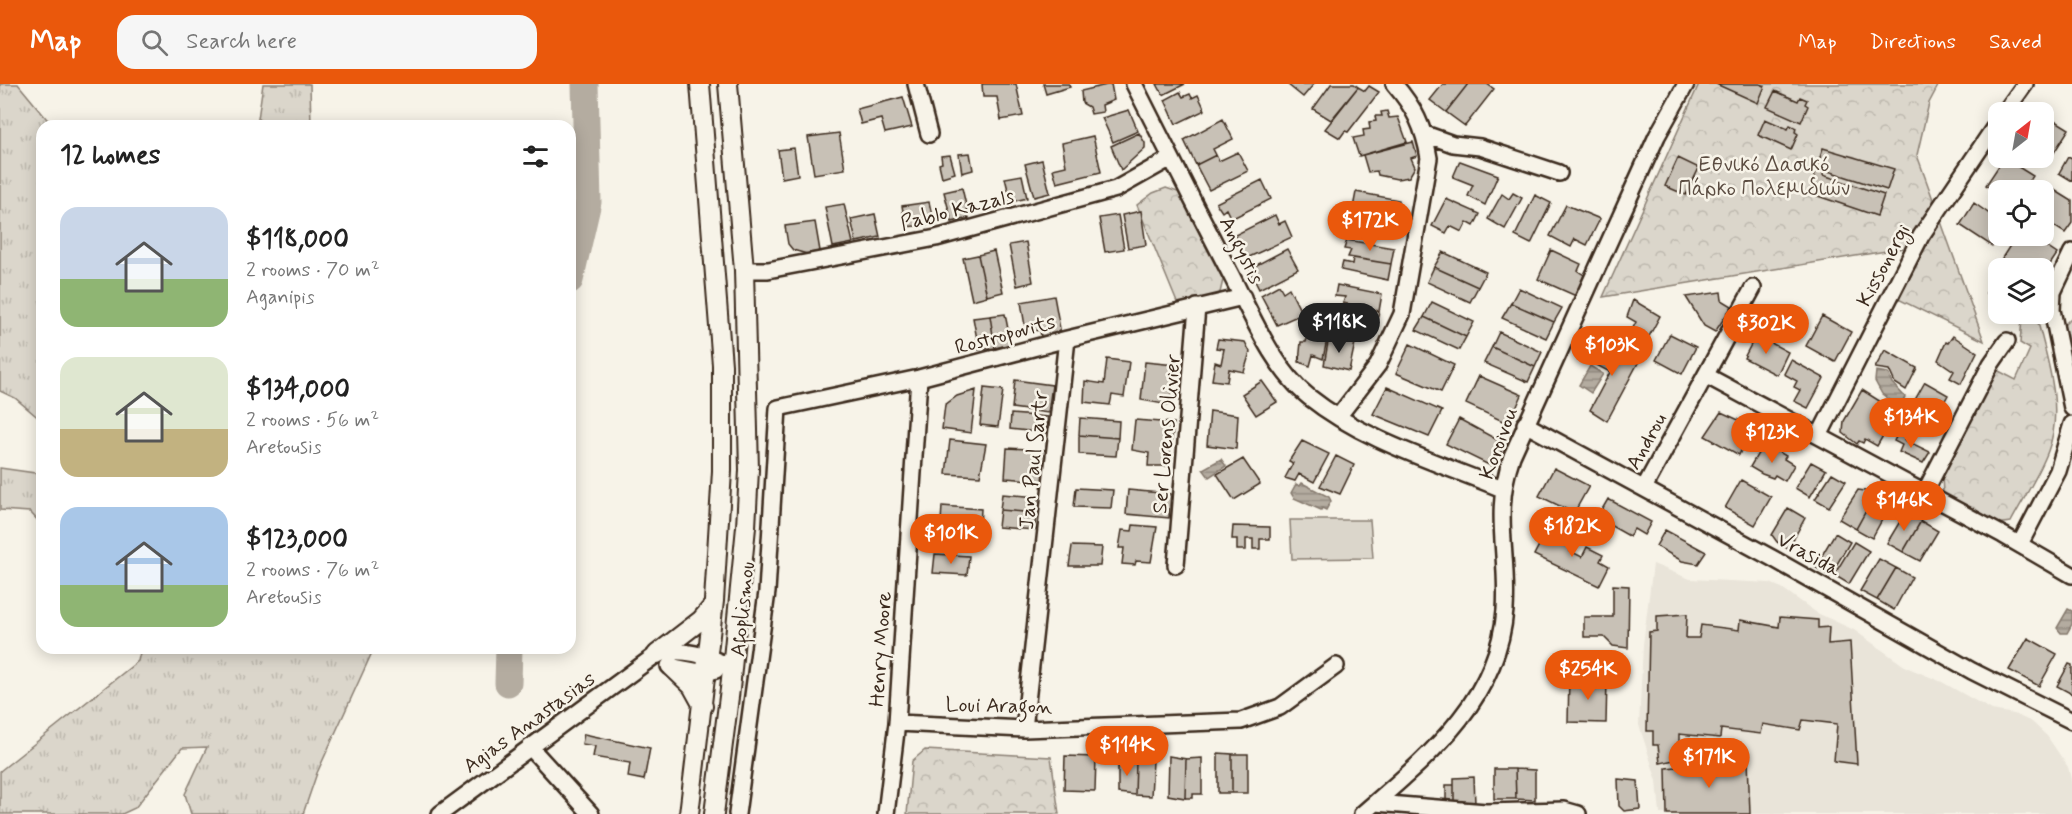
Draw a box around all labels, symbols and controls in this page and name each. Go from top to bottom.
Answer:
search box [117,15,537,69]
text: Map [30,24,81,61]
icon: search [138,26,171,59]
text: Search here [186,28,297,56]
text: Map [1798,28,1837,56]
text: Directions [1870,28,1956,56]
text: Saved [1989,28,2042,56]
north arrow [1988,102,2054,168]
map controls [1988,102,2054,324]
text: 12 homes [60,139,160,173]
icon: filters [519,140,552,173]
park label: Εθνικό Δασικό Πάρκο Πολεμιδιών [1678,151,1850,203]
button: locate [1988,180,2054,246]
street label: Pablo Kazals [897,182,1017,238]
pin: $172K [1328,201,1412,252]
text: $172K [1342,207,1398,234]
street label: Angystis [1210,212,1270,290]
street label: Kissonergi [1850,219,1918,312]
text: $118,000 [246,223,349,257]
icon: home [108,231,180,303]
text: 2 rooms · 70 m² [246,257,380,284]
button: layers [1988,258,2054,324]
text: Aganipis [246,284,315,311]
pin: $118K [1297,303,1381,354]
pin: $302K [1724,304,1808,355]
street label: Rostropovits [952,308,1059,362]
text: $118K [1312,309,1366,336]
text: $302K [1737,310,1795,337]
pin: $103K [1570,326,1654,377]
text: $103K [1585,332,1639,359]
street label: Ser Lorens Olivier [1146,353,1188,515]
text: $134,000 [246,373,350,407]
icon: home [108,381,180,453]
street label: Jan Paul Sartr [1013,389,1055,531]
pin: $134K [1869,398,1953,449]
street label: Koroivou [1473,403,1525,483]
text: $134K [1883,404,1939,431]
text: 2 rooms · 56 m² [246,407,379,434]
street label: Androu [1620,408,1674,475]
pin: $123K [1730,413,1814,464]
text: $123K [1745,419,1799,446]
text: Aretousis [246,434,321,461]
pin: $146K [1862,481,1946,532]
text: $146K [1876,487,1932,514]
pin: $182K [1530,507,1614,558]
text: $182K [1543,513,1601,540]
pin: $101K [909,514,993,565]
text: $101K [924,520,978,547]
text: $123,000 [246,523,348,557]
street label: Vrasida [1772,526,1846,584]
icon: home [108,531,180,603]
text: 2 rooms · 76 m² [246,557,379,584]
street label: Afoplismou [724,560,764,658]
text: Aretousis [246,584,321,611]
street label: Henry Moore [863,590,899,708]
pin: $254K [1546,650,1630,701]
text: $254K [1559,656,1617,683]
street label: Agias Anastasias [458,665,601,780]
street label: Loui Aragon [945,691,1053,723]
pin: $114K [1085,726,1169,777]
text: $114K [1099,732,1155,759]
pin: $171K [1667,738,1751,789]
text: $171K [1683,744,1735,771]

